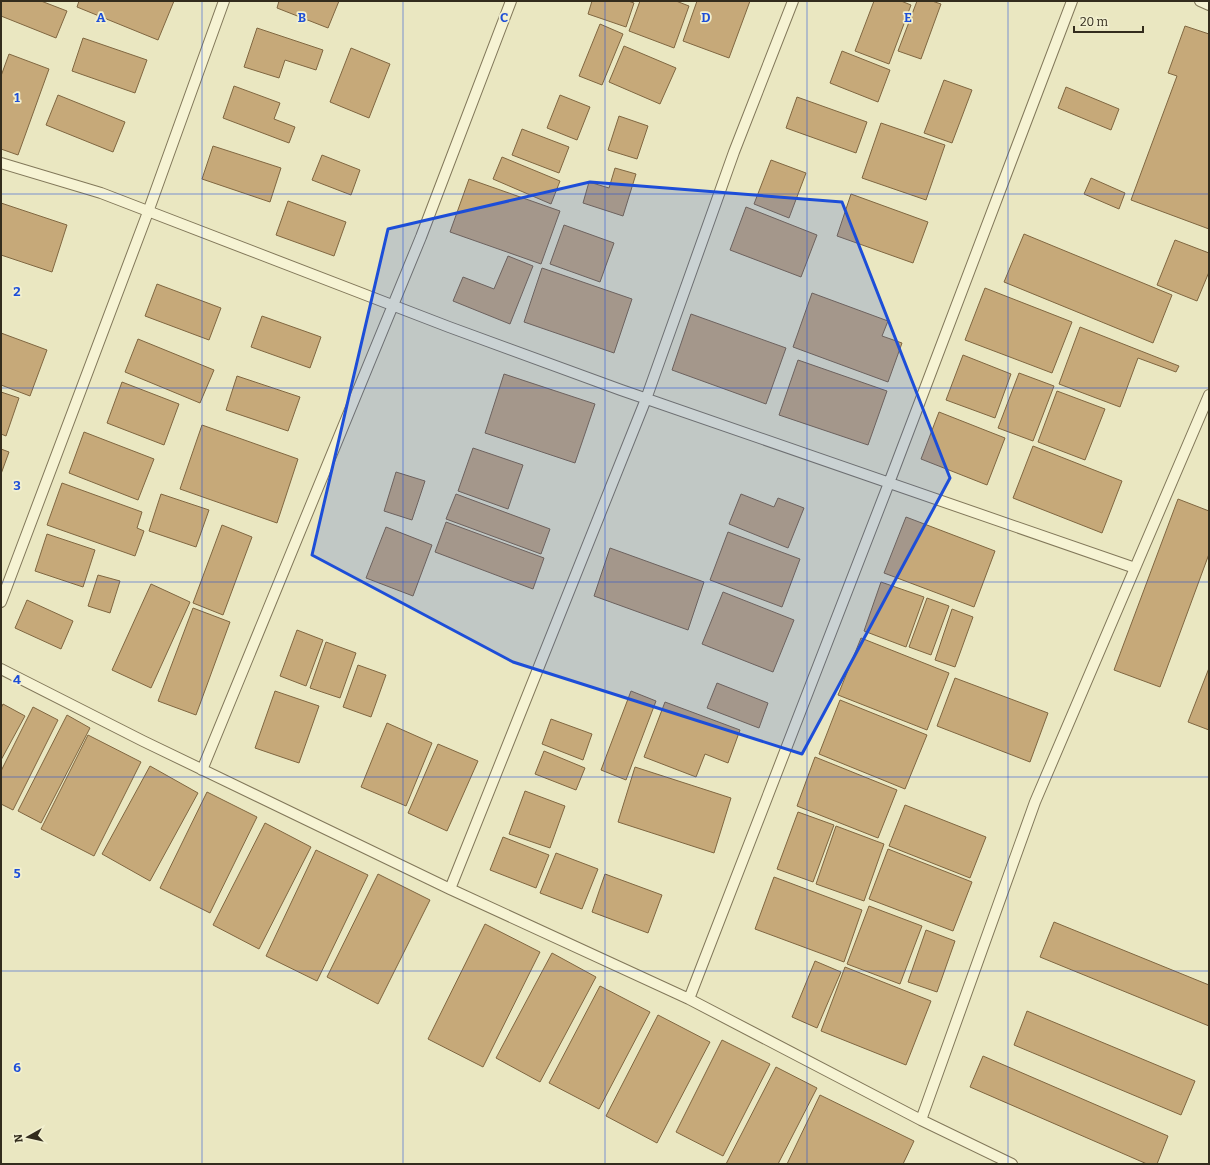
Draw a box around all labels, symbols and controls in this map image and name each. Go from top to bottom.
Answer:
scale bar [1074,8,1143,34]
text: A [96,10,106,25]
text: B [298,10,306,25]
text: C [500,10,508,25]
text: D [701,10,711,25]
text: E [904,10,912,25]
text: 20 m [1080,15,1109,29]
text: 1 [14,90,20,105]
text: 2 [13,284,21,299]
text: 3 [13,478,21,493]
text: 4 [13,672,21,687]
text: 5 [13,866,21,881]
text: 6 [13,1060,21,1075]
north arrow [8,1117,48,1157]
text: N [11,1133,26,1143]

